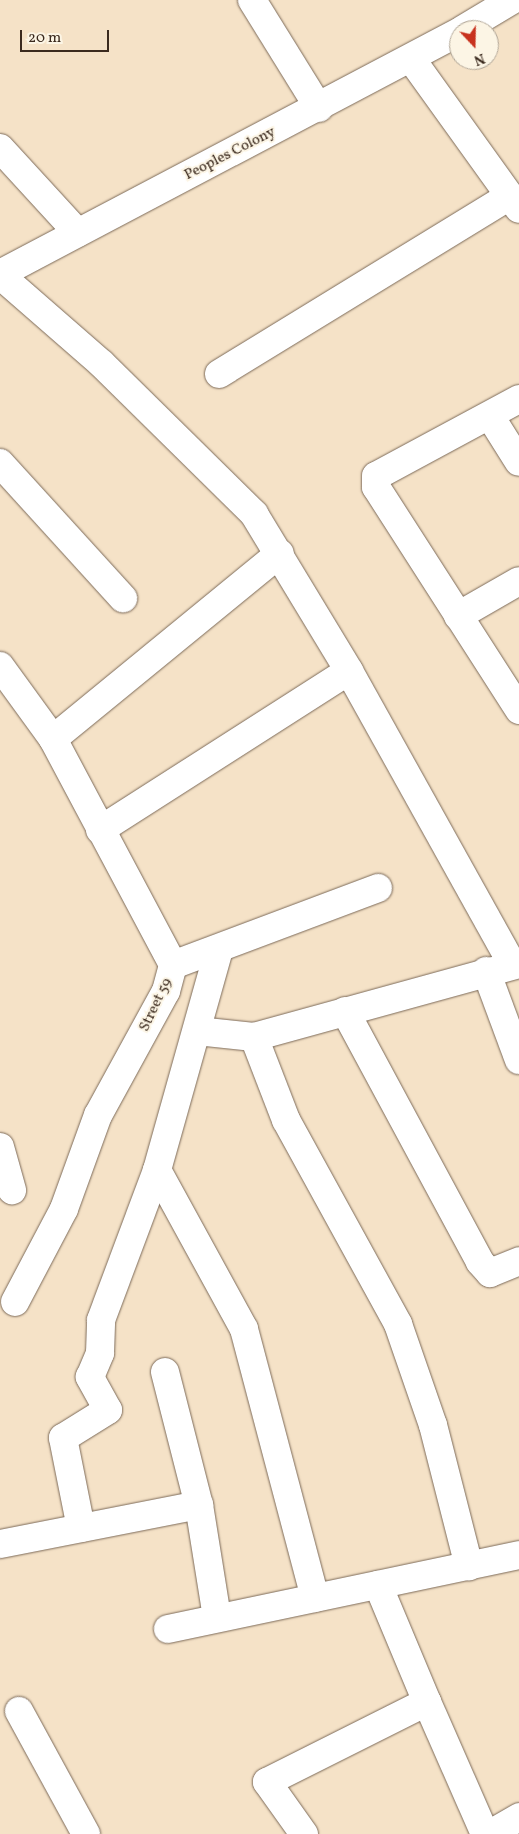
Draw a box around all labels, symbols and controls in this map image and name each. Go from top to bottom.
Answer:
scale bar [22,20,111,52]
north arrow [449,20,499,70]
text: 20 m [28,28,61,49]
text: N [471,48,487,69]
street label: Peoples Colony [182,123,278,185]
street label: Street 59 [136,975,176,1035]

